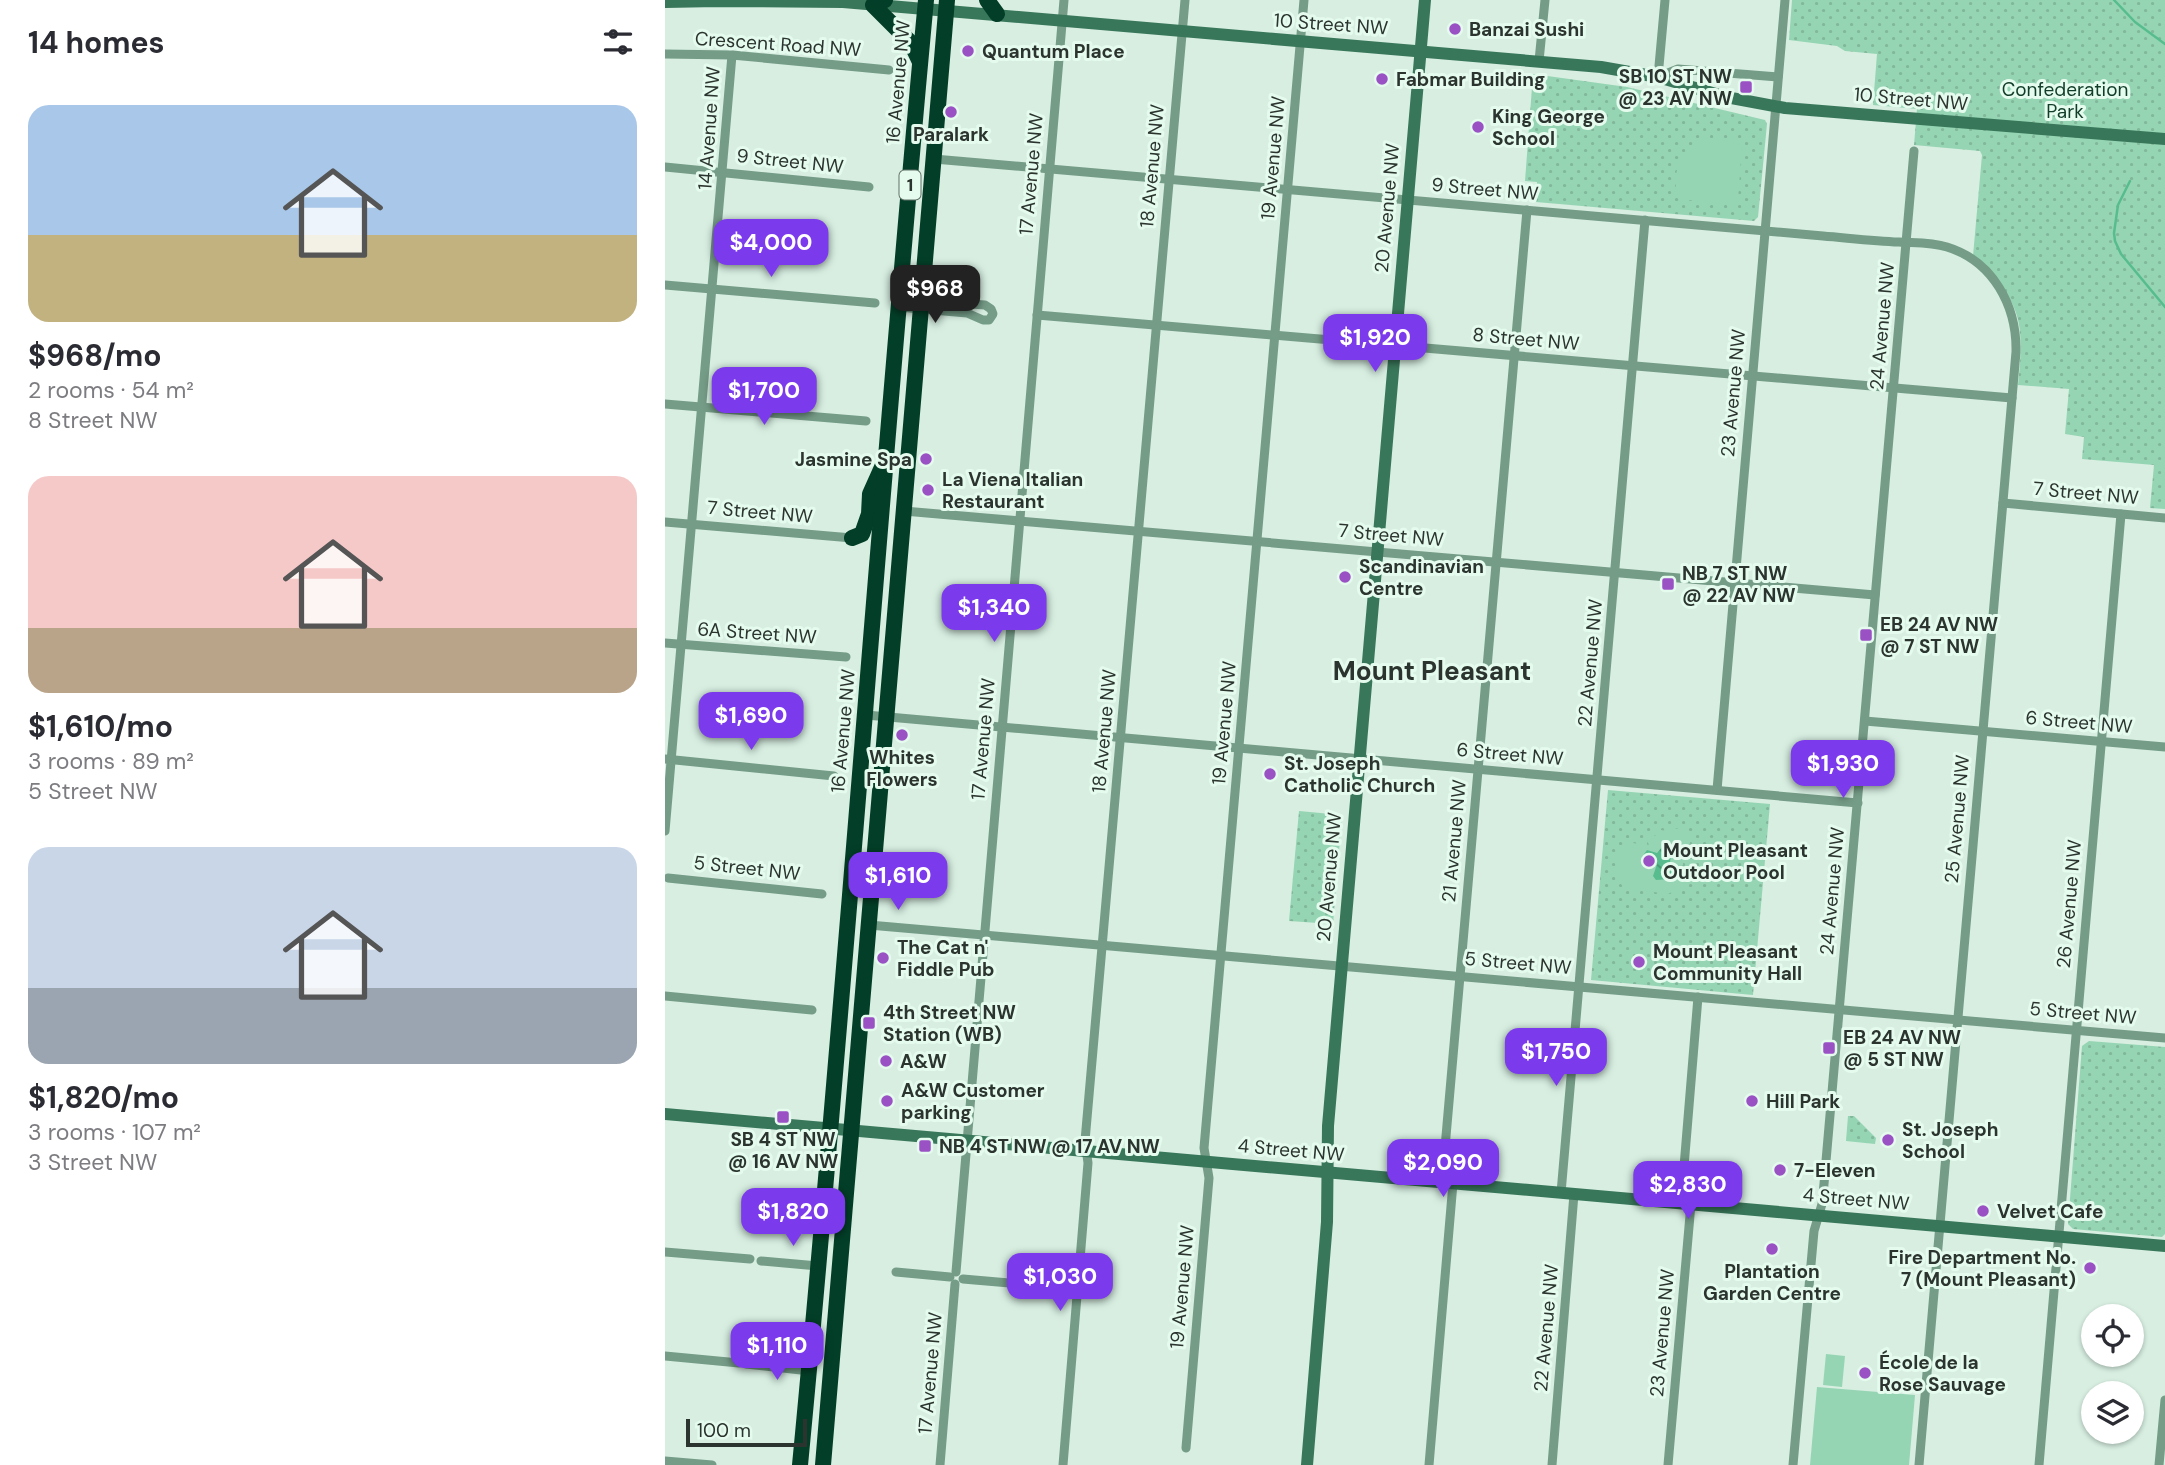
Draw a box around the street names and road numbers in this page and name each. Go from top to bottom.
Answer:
street label: 10 Street NW [1273,8,1389,40]
street label: 16 Avenue NW [880,19,916,145]
street label: Crescent Road NW [694,26,862,62]
street label: 14 Avenue NW [692,65,726,191]
street label: 10 Street NW [1853,82,1969,116]
street label: 19 Avenue NW [1255,95,1291,221]
street label: 18 Avenue NW [1134,103,1170,229]
street label: 17 Avenue NW [1013,112,1049,236]
street label: 20 Avenue NW [1369,142,1405,274]
street label: 9 Street NW [735,143,845,179]
road number: 1 [899,170,921,200]
street label: 9 Street NW [1430,172,1540,206]
street label: 24 Avenue NW [1864,261,1900,391]
street label: 8 Street NW [1472,322,1580,356]
street label: 23 Avenue NW [1715,328,1751,458]
street label: 7 Street NW [2032,476,2140,510]
street label: 7 Street NW [706,495,814,529]
street label: 7 Street NW [1337,518,1445,552]
street label: 22 Avenue NW [1572,598,1608,728]
street label: 6A Street NW [697,616,817,650]
street label: 19 Avenue NW [1206,660,1242,786]
street label: 16 Avenue NW [825,668,861,794]
street label: 18 Avenue NW [1086,668,1122,794]
street label: 17 Avenue NW [965,677,1001,801]
street label: 6 Street NW [2024,705,2134,739]
street label: 6 Street NW [1455,737,1565,771]
street label: 25 Avenue NW [1939,754,1975,884]
street label: 21 Avenue NW [1436,779,1472,903]
street label: 20 Avenue NW [1311,811,1347,943]
street label: 24 Avenue NW [1814,826,1850,956]
street label: 26 Avenue NW [2051,839,2087,969]
street label: 5 Street NW [692,850,802,886]
street label: 5 Street NW [1464,946,1572,980]
street label: 5 Street NW [2029,996,2137,1030]
street label: 4 Street NW [1237,1133,1345,1167]
street label: 4 Street NW [1802,1182,1910,1216]
street label: 19 Avenue NW [1164,1224,1200,1350]
street label: 22 Avenue NW [1528,1263,1564,1393]
street label: 23 Avenue NW [1644,1268,1680,1398]
street label: 17 Avenue NW [912,1311,948,1435]

